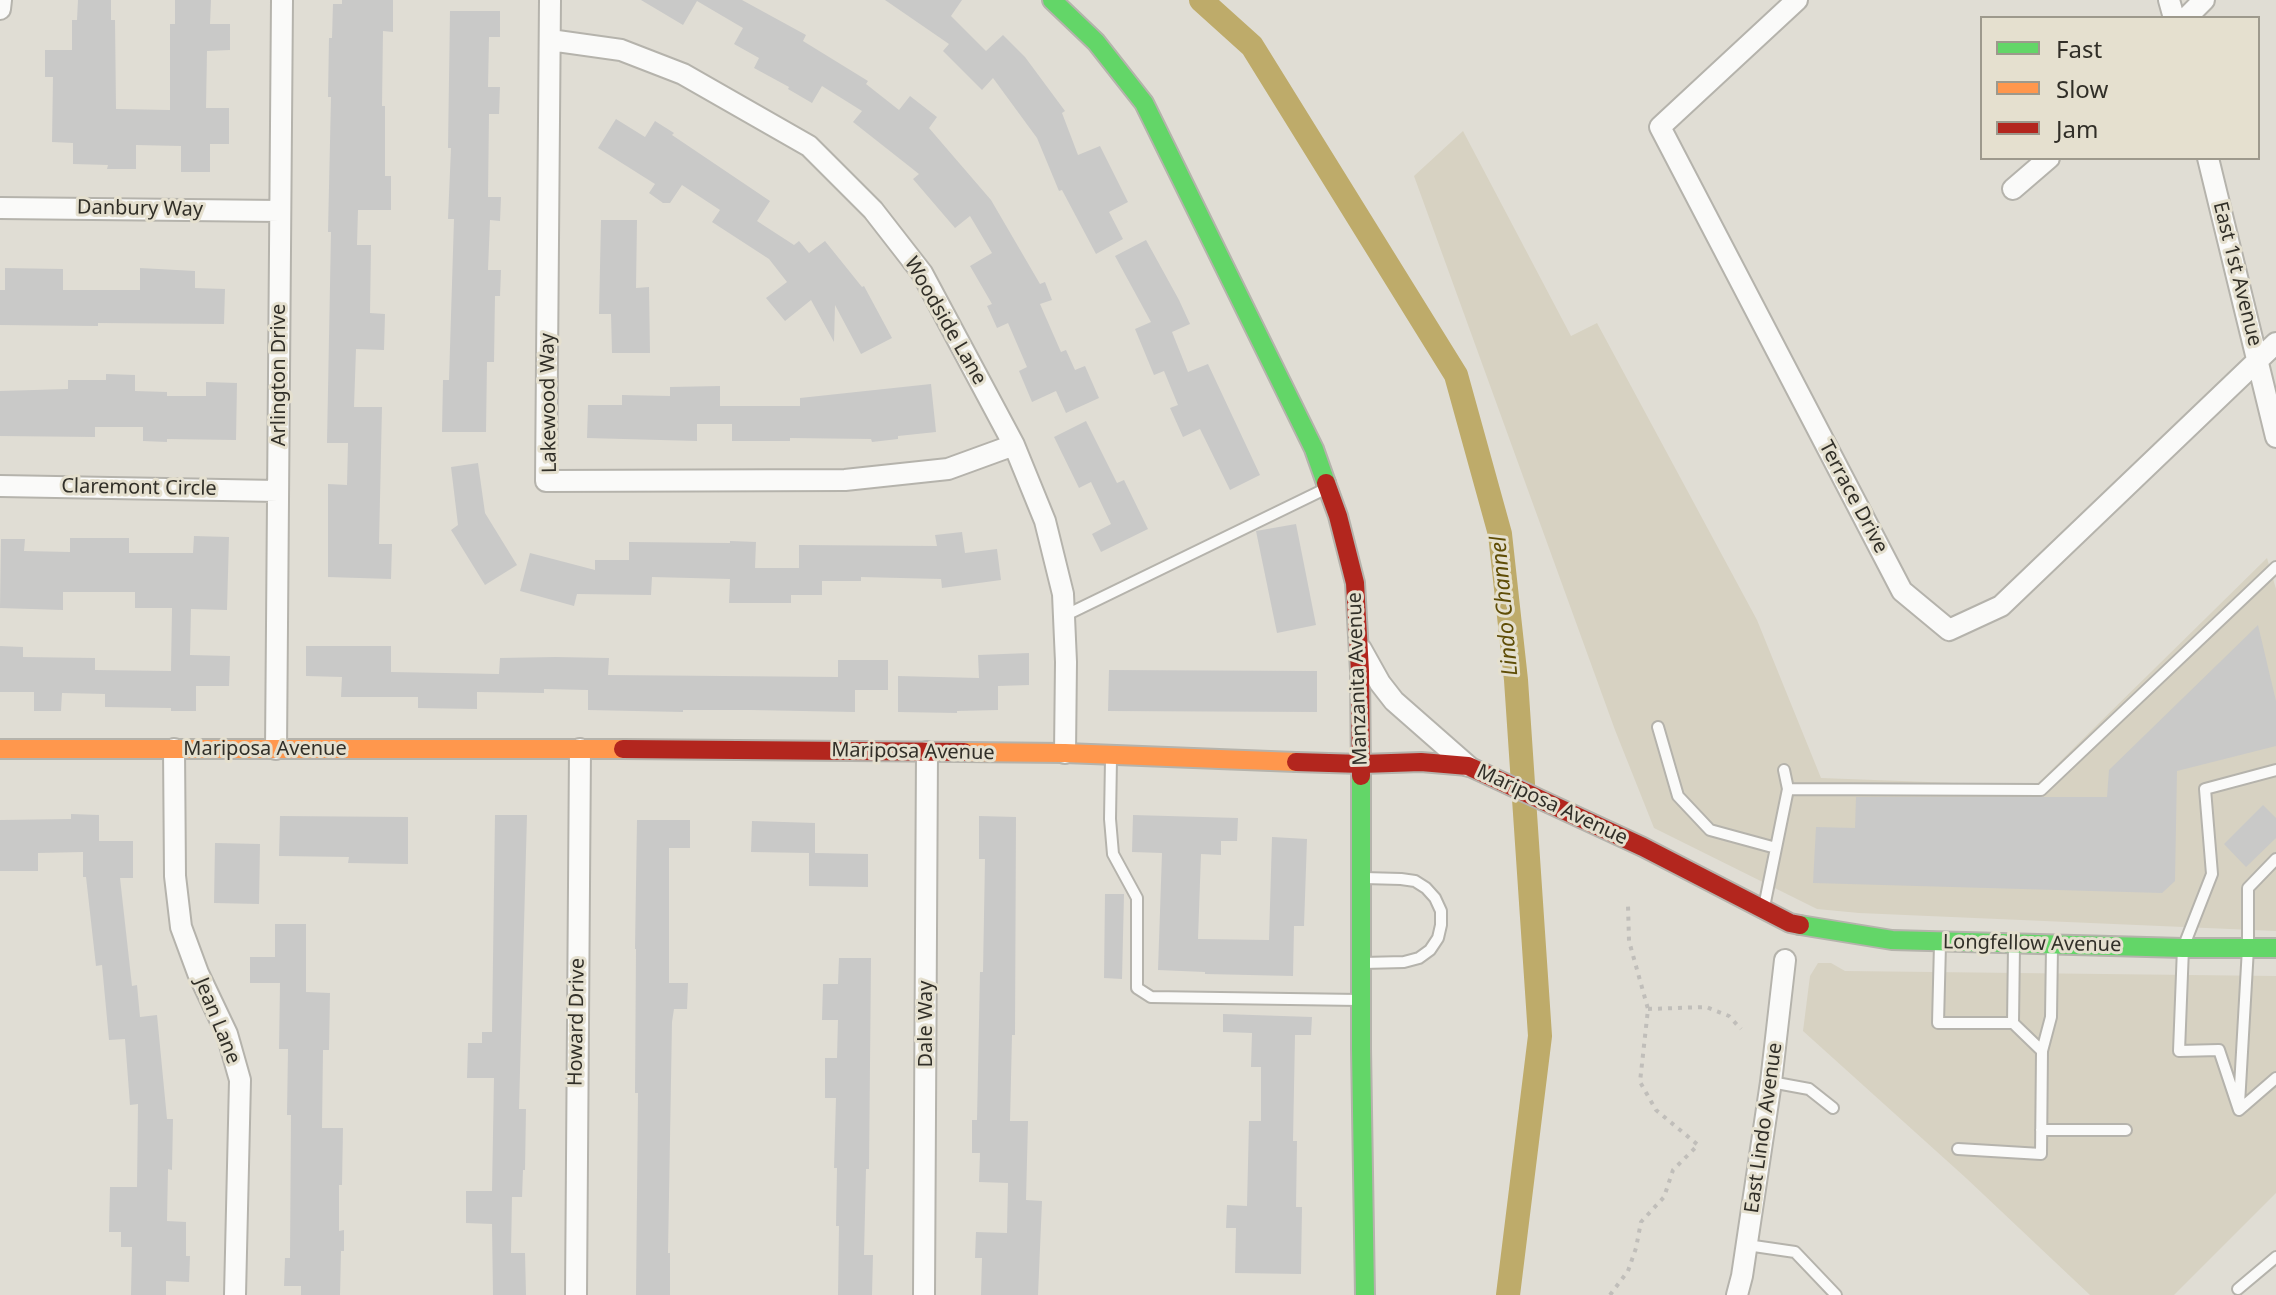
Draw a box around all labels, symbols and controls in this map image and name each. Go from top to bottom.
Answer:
legend [1980,16,2260,160]
text: Fast [2056,32,2102,65]
text: Slow [2056,72,2108,105]
text: Jam [2056,112,2098,145]
street label: Danbury Way [77,196,203,222]
street label: East 1st Avenue [2207,199,2267,349]
street label: Woodside Lane [899,253,991,389]
street label: Arlington Drive [267,304,291,446]
street label: Lakewood Way [536,333,562,473]
street label: Terrace Drive [1813,437,1893,557]
street label: Claremont Circle [61,475,217,501]
water label: Lindo Channel [1486,535,1524,677]
street label: Manzanita Avenue [1343,592,1373,766]
street label: Mariposa Avenue [183,737,347,761]
street label: Mariposa Avenue [831,739,995,765]
street label: Mariposa Avenue [1473,760,1631,850]
street label: Longfellow Avenue [1943,930,2121,958]
street label: Howard Drive [564,958,590,1086]
street label: Jean Lane [189,974,245,1068]
street label: Dale Way [914,980,938,1068]
street label: East Lindo Avenue [1740,1041,1788,1215]

